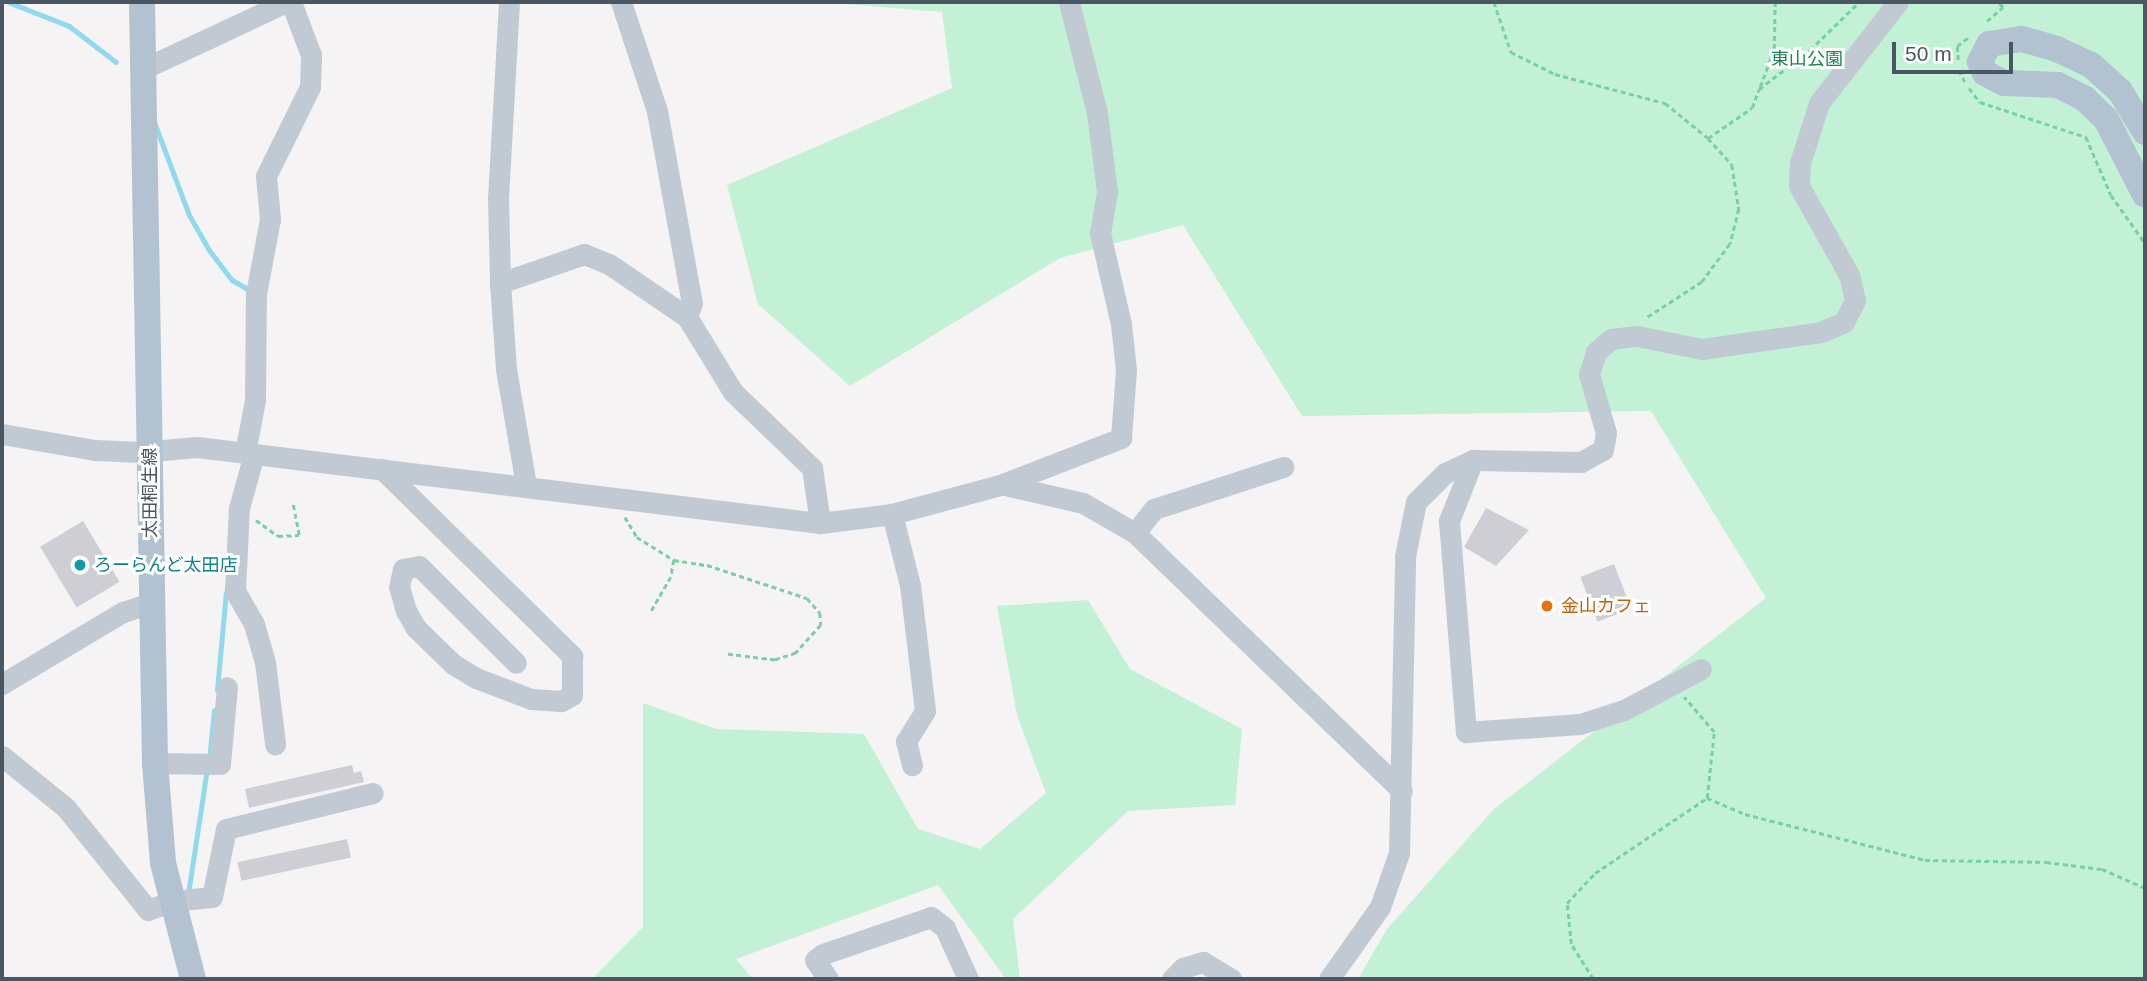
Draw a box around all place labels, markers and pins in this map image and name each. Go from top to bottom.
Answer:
place label: ろーらんど太田店 [94,554,238,576]
marker: ろーらんど太田店 [72,557,88,573]
place label: 金山カフェ [1561,595,1651,617]
marker: 金山カフェ [1539,598,1555,614]

